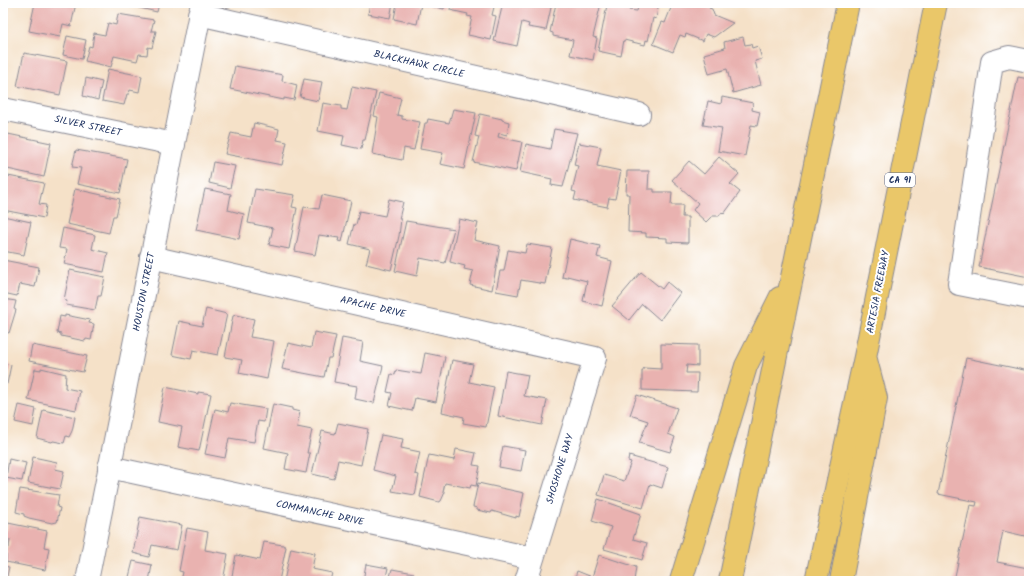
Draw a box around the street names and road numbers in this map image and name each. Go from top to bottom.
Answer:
street label: BLACKHAWK CIRCLE [372,46,467,82]
street label: SILVER STREET [53,111,125,141]
road number: CA 91 [885,173,915,187]
street label: ARTESIA FREEWAY [862,248,894,335]
street label: HOUSTON STREET [129,250,160,333]
street label: APACHE DRIVE [339,292,408,323]
street label: SHOSHONE WAY [542,431,579,506]
street label: COMMANCHE DRIVE [274,496,367,530]

